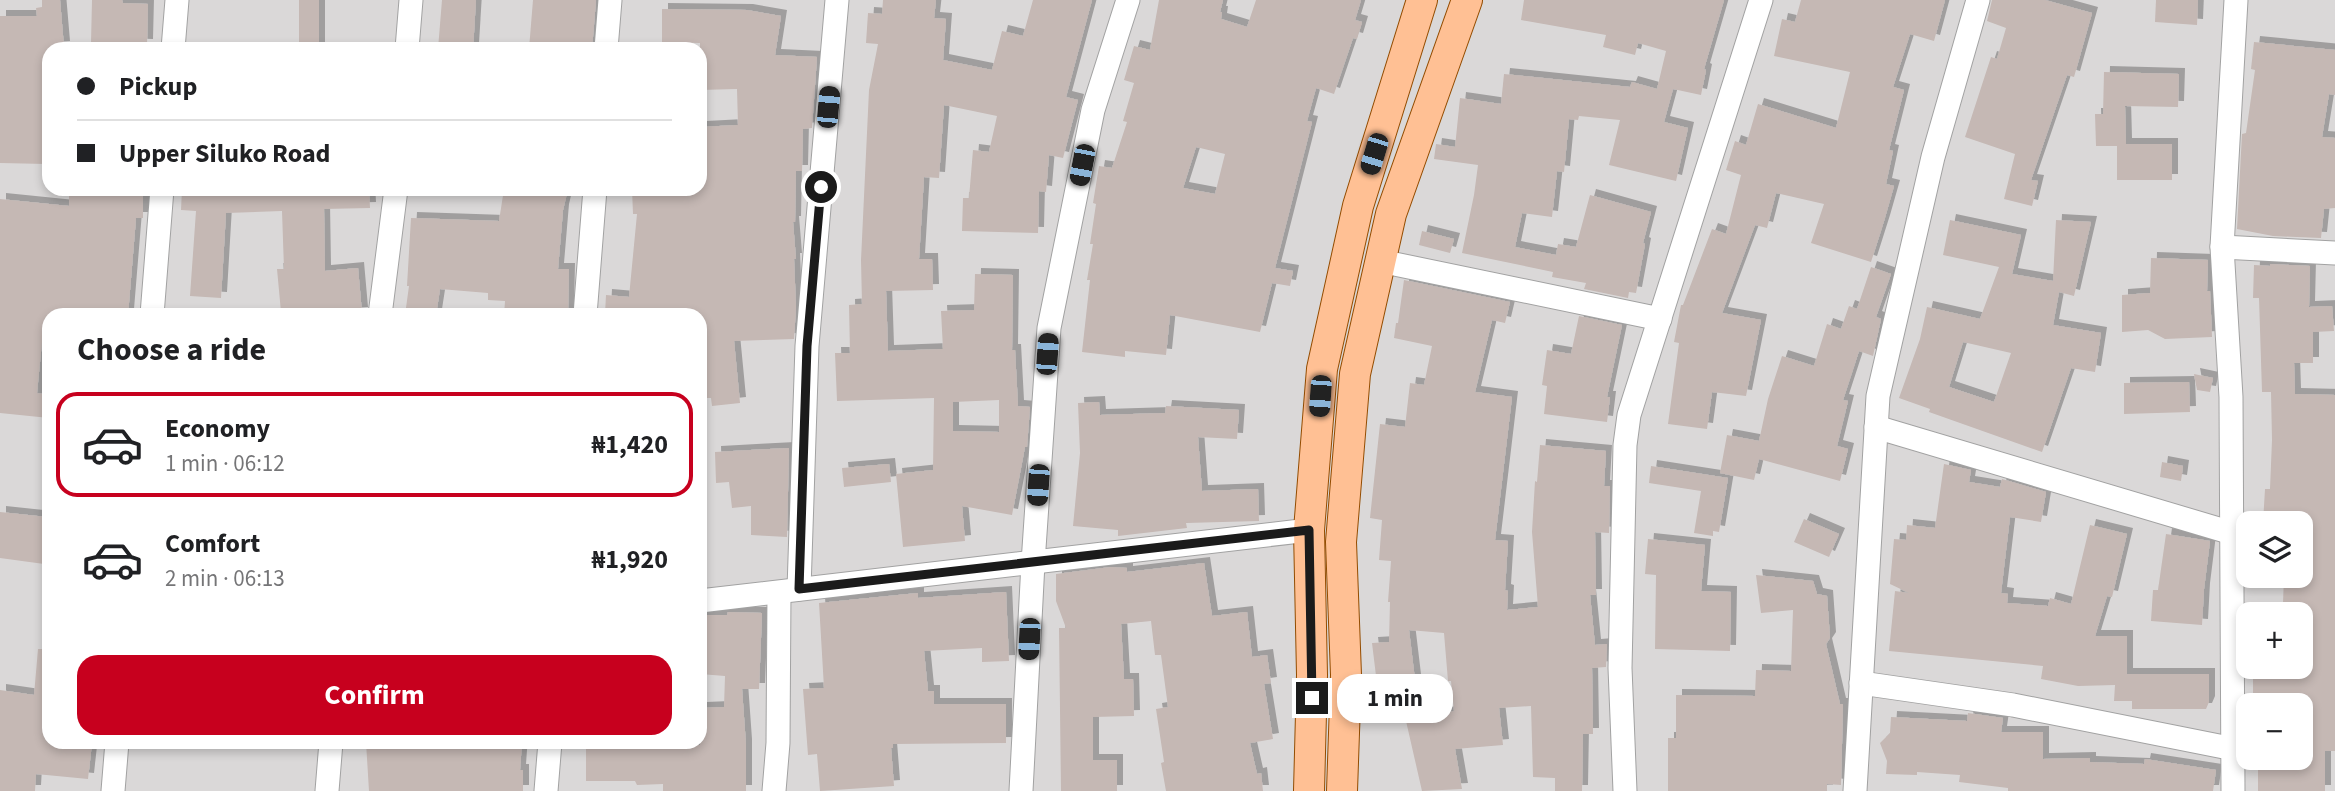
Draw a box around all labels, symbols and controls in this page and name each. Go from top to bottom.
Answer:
text: Pickup [119,68,197,105]
car [816,85,841,129]
car [1358,131,1391,177]
text: Upper Siluko Road [119,135,331,172]
car [1068,142,1097,188]
route start [805,171,837,203]
text: Choose a ride [77,327,266,373]
car [1036,332,1059,376]
car [1309,374,1332,418]
text: Economy [165,410,270,447]
icon: car [81,413,144,476]
text: ₦1,420 [592,426,668,463]
text: 1 min · 06:12 [165,447,285,480]
car [1027,463,1050,507]
map controls [2236,511,2313,770]
button: layers [2236,511,2313,588]
text: Comfort [165,525,260,562]
icon: car [81,528,144,591]
text: ₦1,920 [592,541,668,578]
text: 2 min · 06:13 [165,562,285,595]
button: + [2236,602,2313,679]
car [1018,617,1041,661]
button: Confirm [77,655,672,735]
callout: 1 min [1336,674,1452,722]
route end [1296,682,1328,714]
text: 1 min [1367,682,1423,715]
button: − [2236,693,2313,770]

